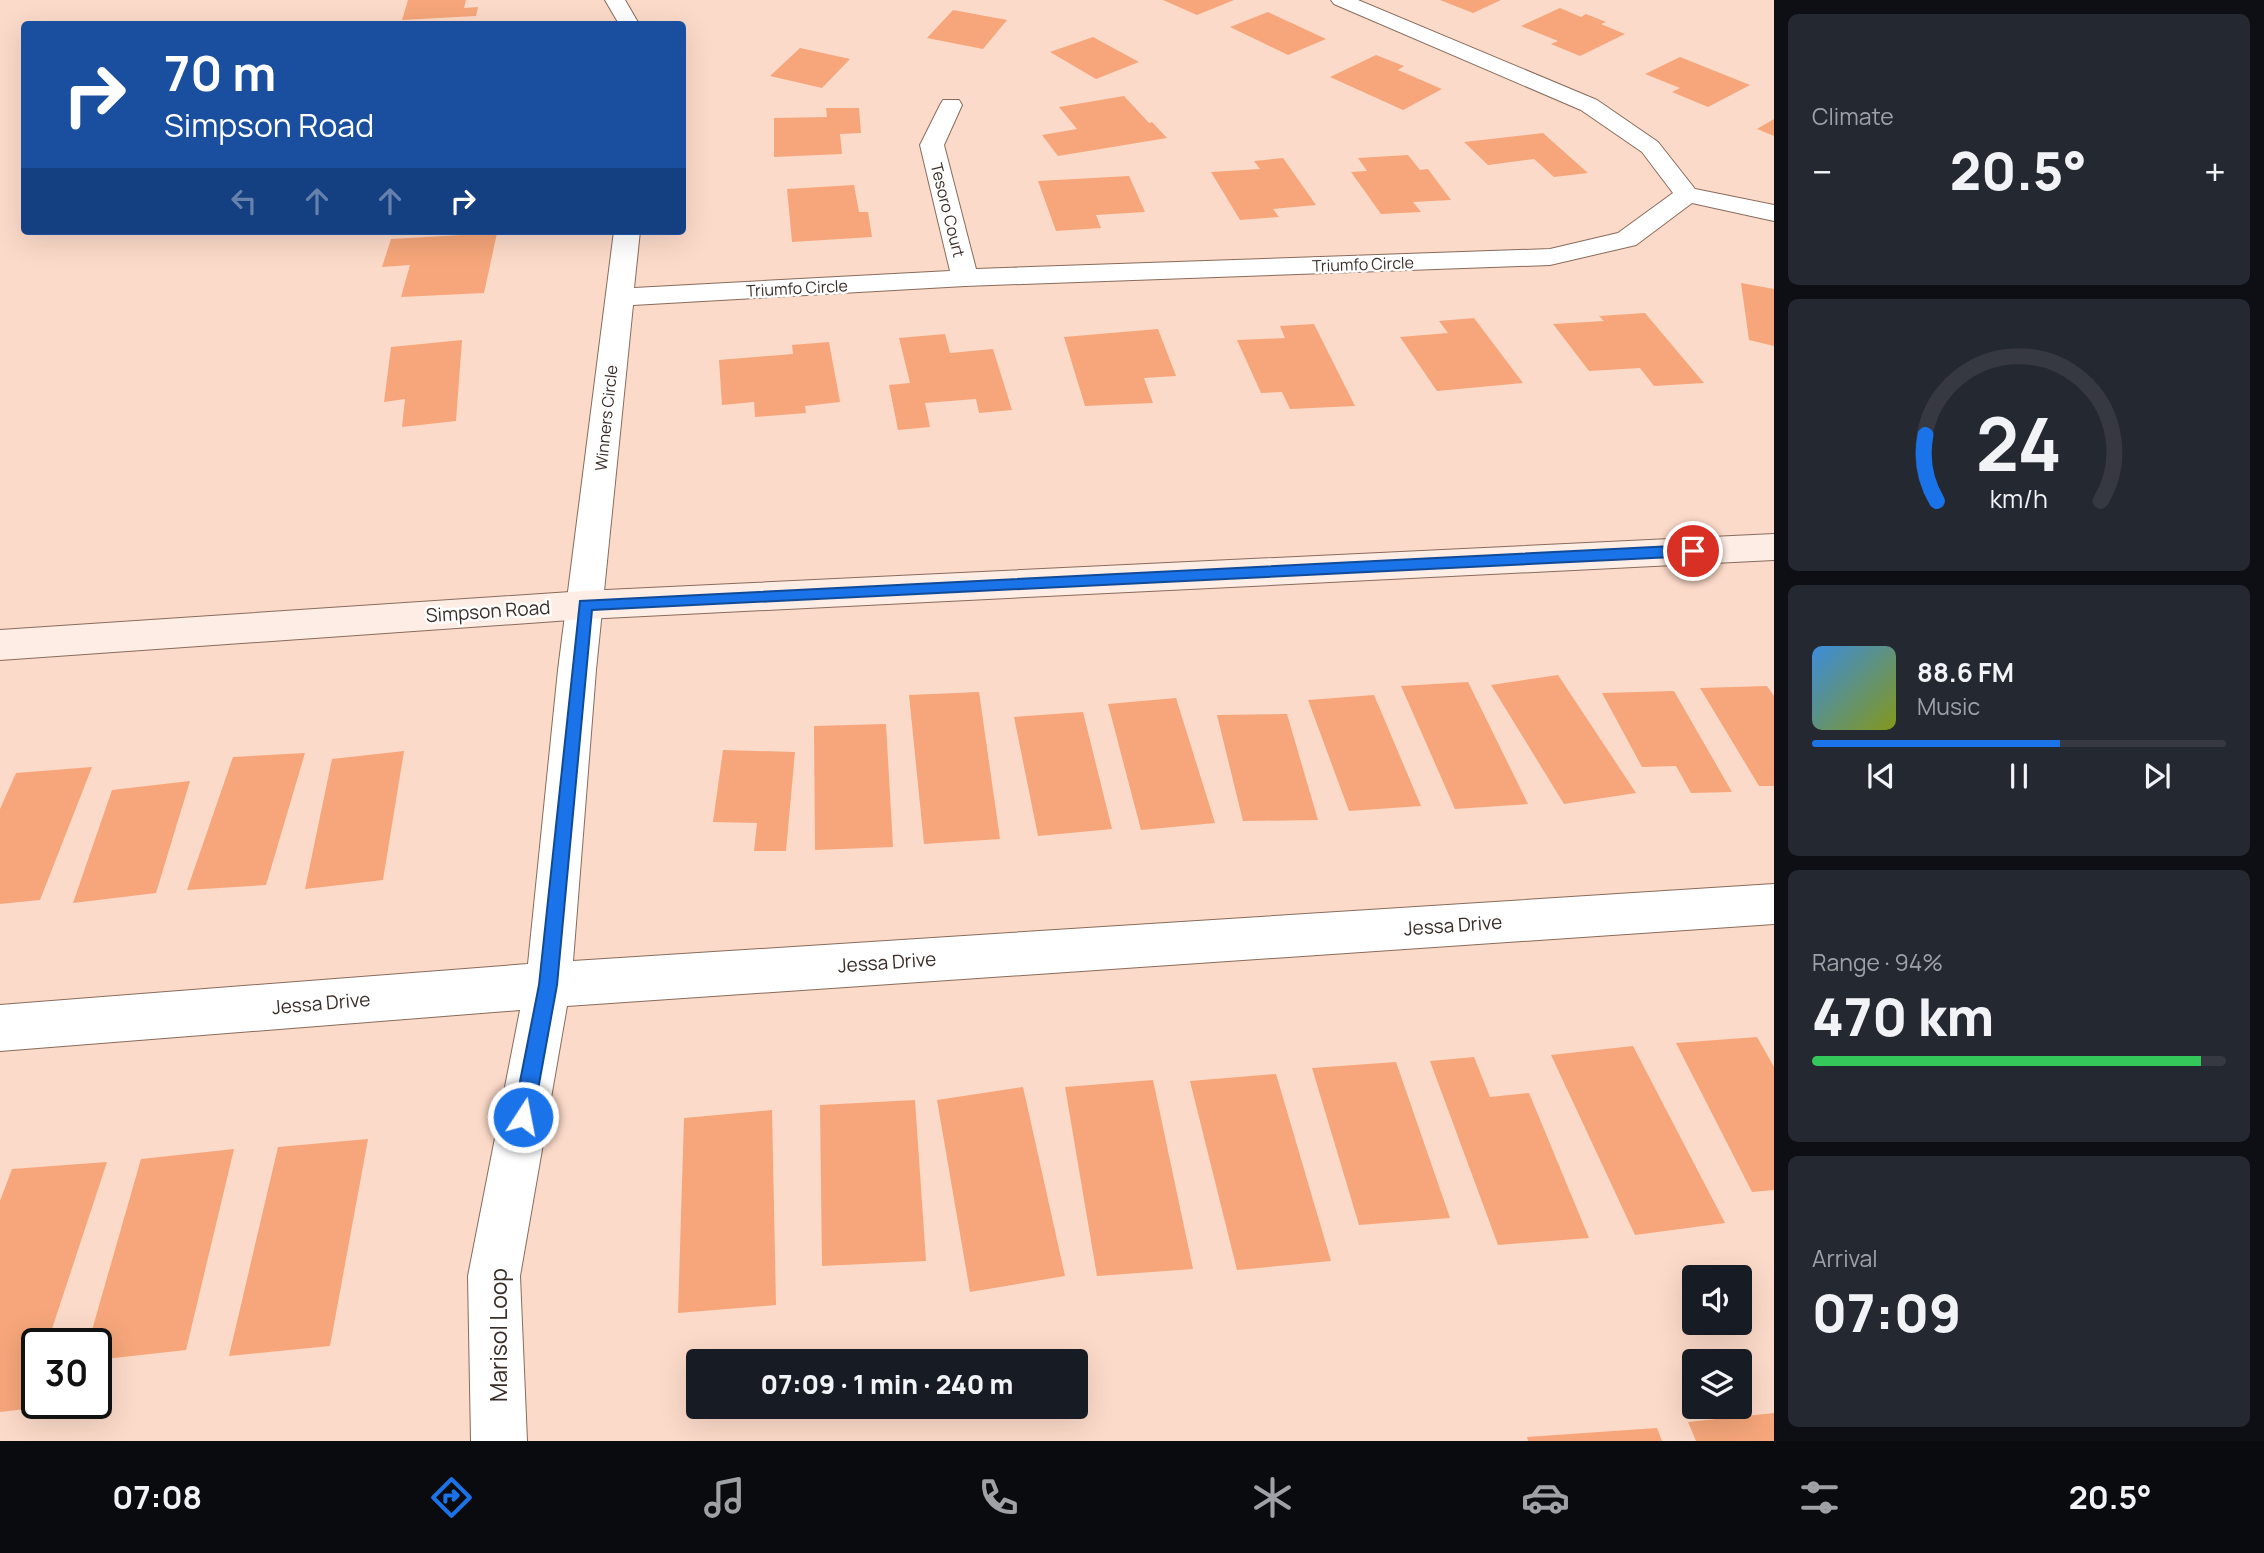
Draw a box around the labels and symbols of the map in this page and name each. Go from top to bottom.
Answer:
street label: Tesoro Court [926,161,970,259]
street label: Triumfo Circle [1312,251,1414,277]
street label: Triumfo Circle [746,274,848,302]
street label: Winners Circle [590,364,622,472]
pin [1663,521,1723,581]
street label: Simpson Road [425,594,551,628]
street label: Jessa Drive [1403,909,1503,941]
street label: Jessa Drive [837,946,937,978]
street label: Jessa Drive [271,986,371,1020]
position arrow [486,1080,560,1154]
street label: Marisol Loop [482,1268,514,1402]
speed limit sign: 30 [21,1328,112,1419]

